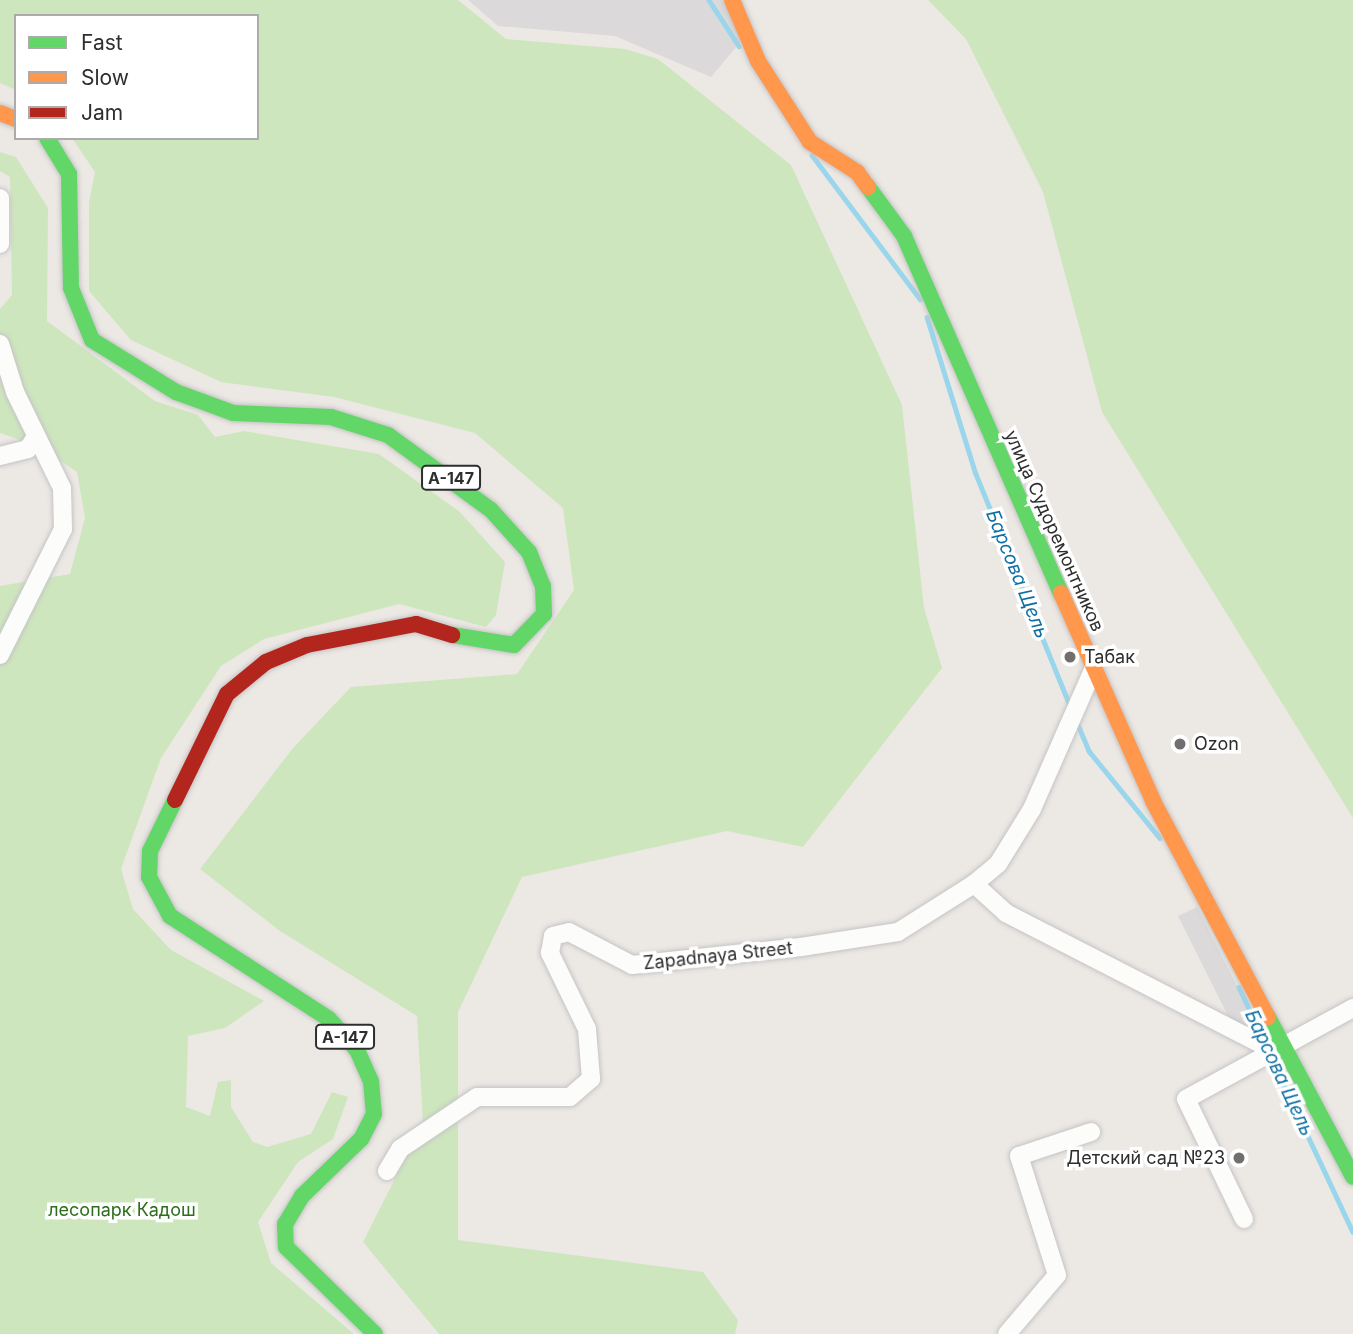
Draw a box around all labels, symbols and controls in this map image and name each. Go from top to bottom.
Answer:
legend [14,14,259,140]
text: Fast [81,30,123,55]
text: Slow [81,65,129,90]
text: Jam [81,100,123,125]
street label: улица Судоремонтников [1000,427,1108,635]
road number: А-147 [420,466,482,491]
water label: Барсова Щель [981,506,1053,642]
place label: Табак [1084,646,1135,668]
marker: Табак [1062,649,1078,665]
place label: Ozon [1194,733,1239,755]
marker: Ozon [1172,736,1188,752]
street label: Zapadnaya Street [642,937,794,975]
water label: Барсова Щель [1240,1006,1318,1140]
road number: А-147 [314,1024,376,1050]
place label: Детский сад №23 [1067,1147,1225,1169]
marker: Детский сад №23 [1231,1150,1247,1166]
park label: лесопарк Кадош [48,1199,196,1221]

